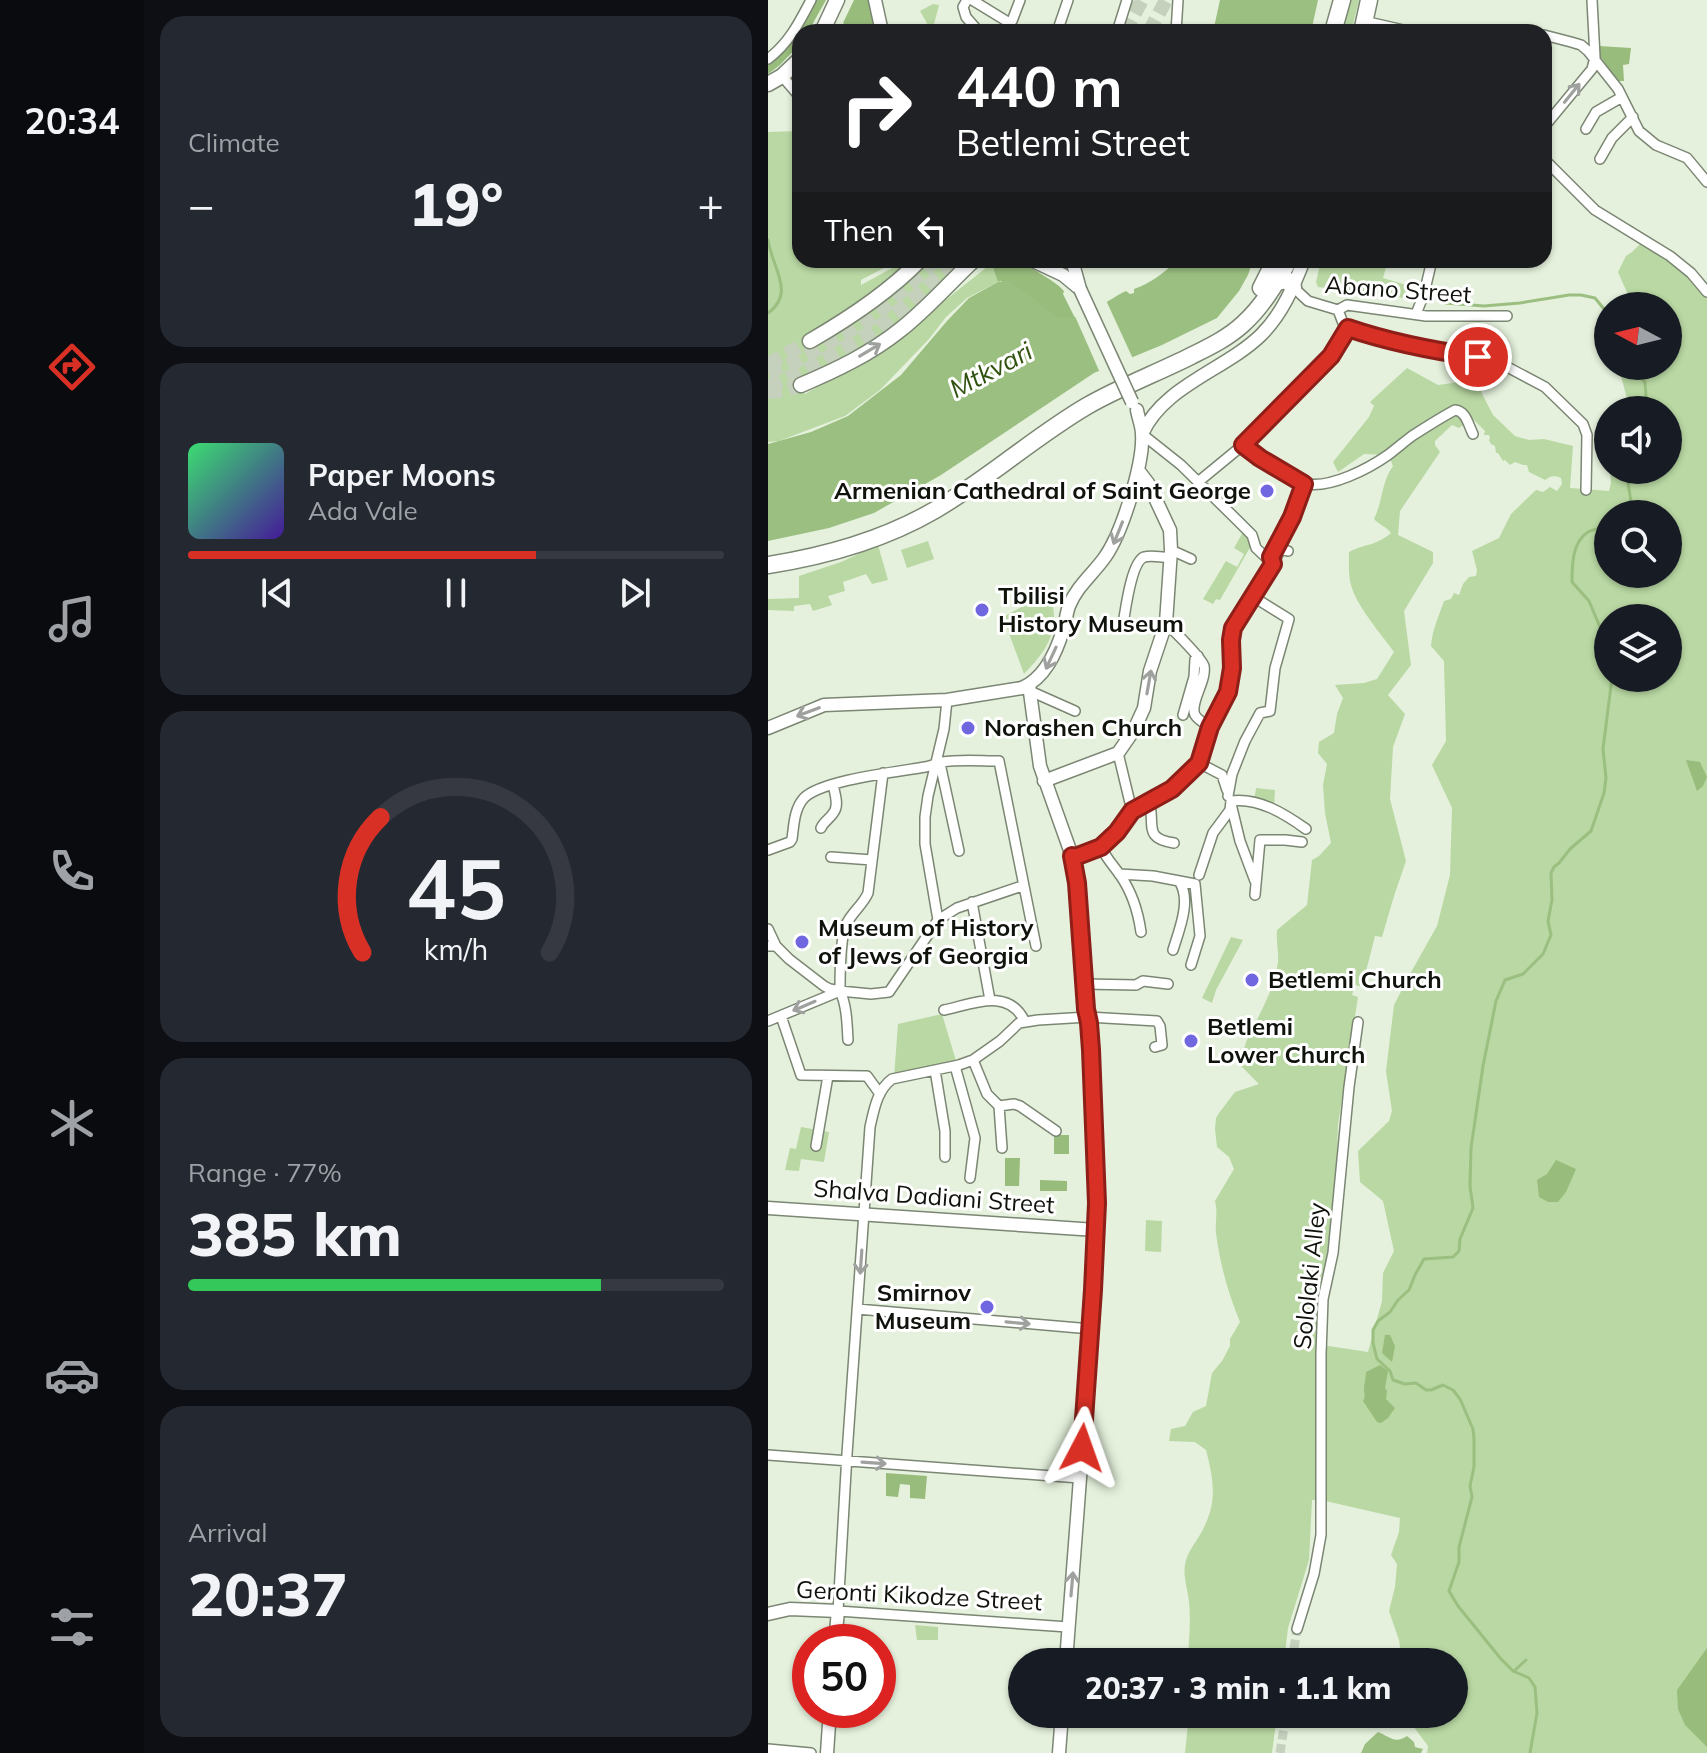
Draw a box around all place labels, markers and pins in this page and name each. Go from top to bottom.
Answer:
pin [1444,323,1512,391]
place label: Armenian Cathedral of Saint George [834,475,1251,505]
marker: Armenian Cathedral of Saint George [1258,482,1276,500]
place label: Tbilisi History Museum [998,580,1184,638]
marker: Tbilisi History Museum [973,601,991,619]
place label: Norashen Church [984,712,1182,742]
marker: Norashen Church [959,719,977,737]
place label: Museum of History of Jews of Georgia [818,912,1034,970]
marker: Museum of History of Jews of Georgia [793,933,811,951]
place label: Betlemi Church [1268,964,1442,994]
marker: Betlemi Church [1243,971,1261,989]
place label: Betlemi Lower Church [1207,1011,1365,1069]
marker: Betlemi Lower Church [1182,1032,1200,1050]
place label: Smirnov Museum [875,1277,972,1335]
marker: Smirnov Museum [978,1298,996,1316]

